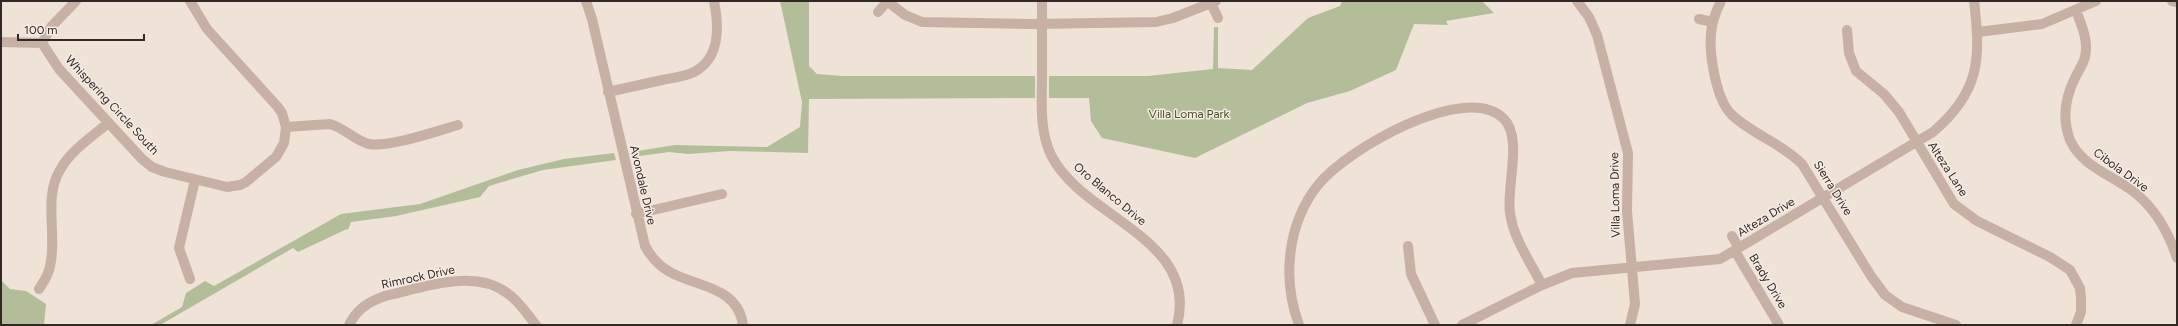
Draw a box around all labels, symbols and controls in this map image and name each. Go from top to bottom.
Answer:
scale bar [18,16,144,42]
text: 100 m [24,23,58,37]
street label: Whispering Circle South [62,53,162,158]
park label: Villa Loma Park [1149,107,1230,121]
street label: Alteza Lane [1925,139,1971,199]
street label: Avondale Drive [627,144,659,226]
street label: Cibola Drive [2091,145,2152,195]
street label: Villa Loma Drive [1607,152,1623,238]
street label: Sierra Drive [1811,158,1856,218]
street label: Oro Blanco Drive [1071,160,1149,229]
street label: Alteza Drive [1735,194,1798,240]
street label: Brady Drive [1746,251,1790,311]
street label: Rimrock Drive [380,262,456,292]

